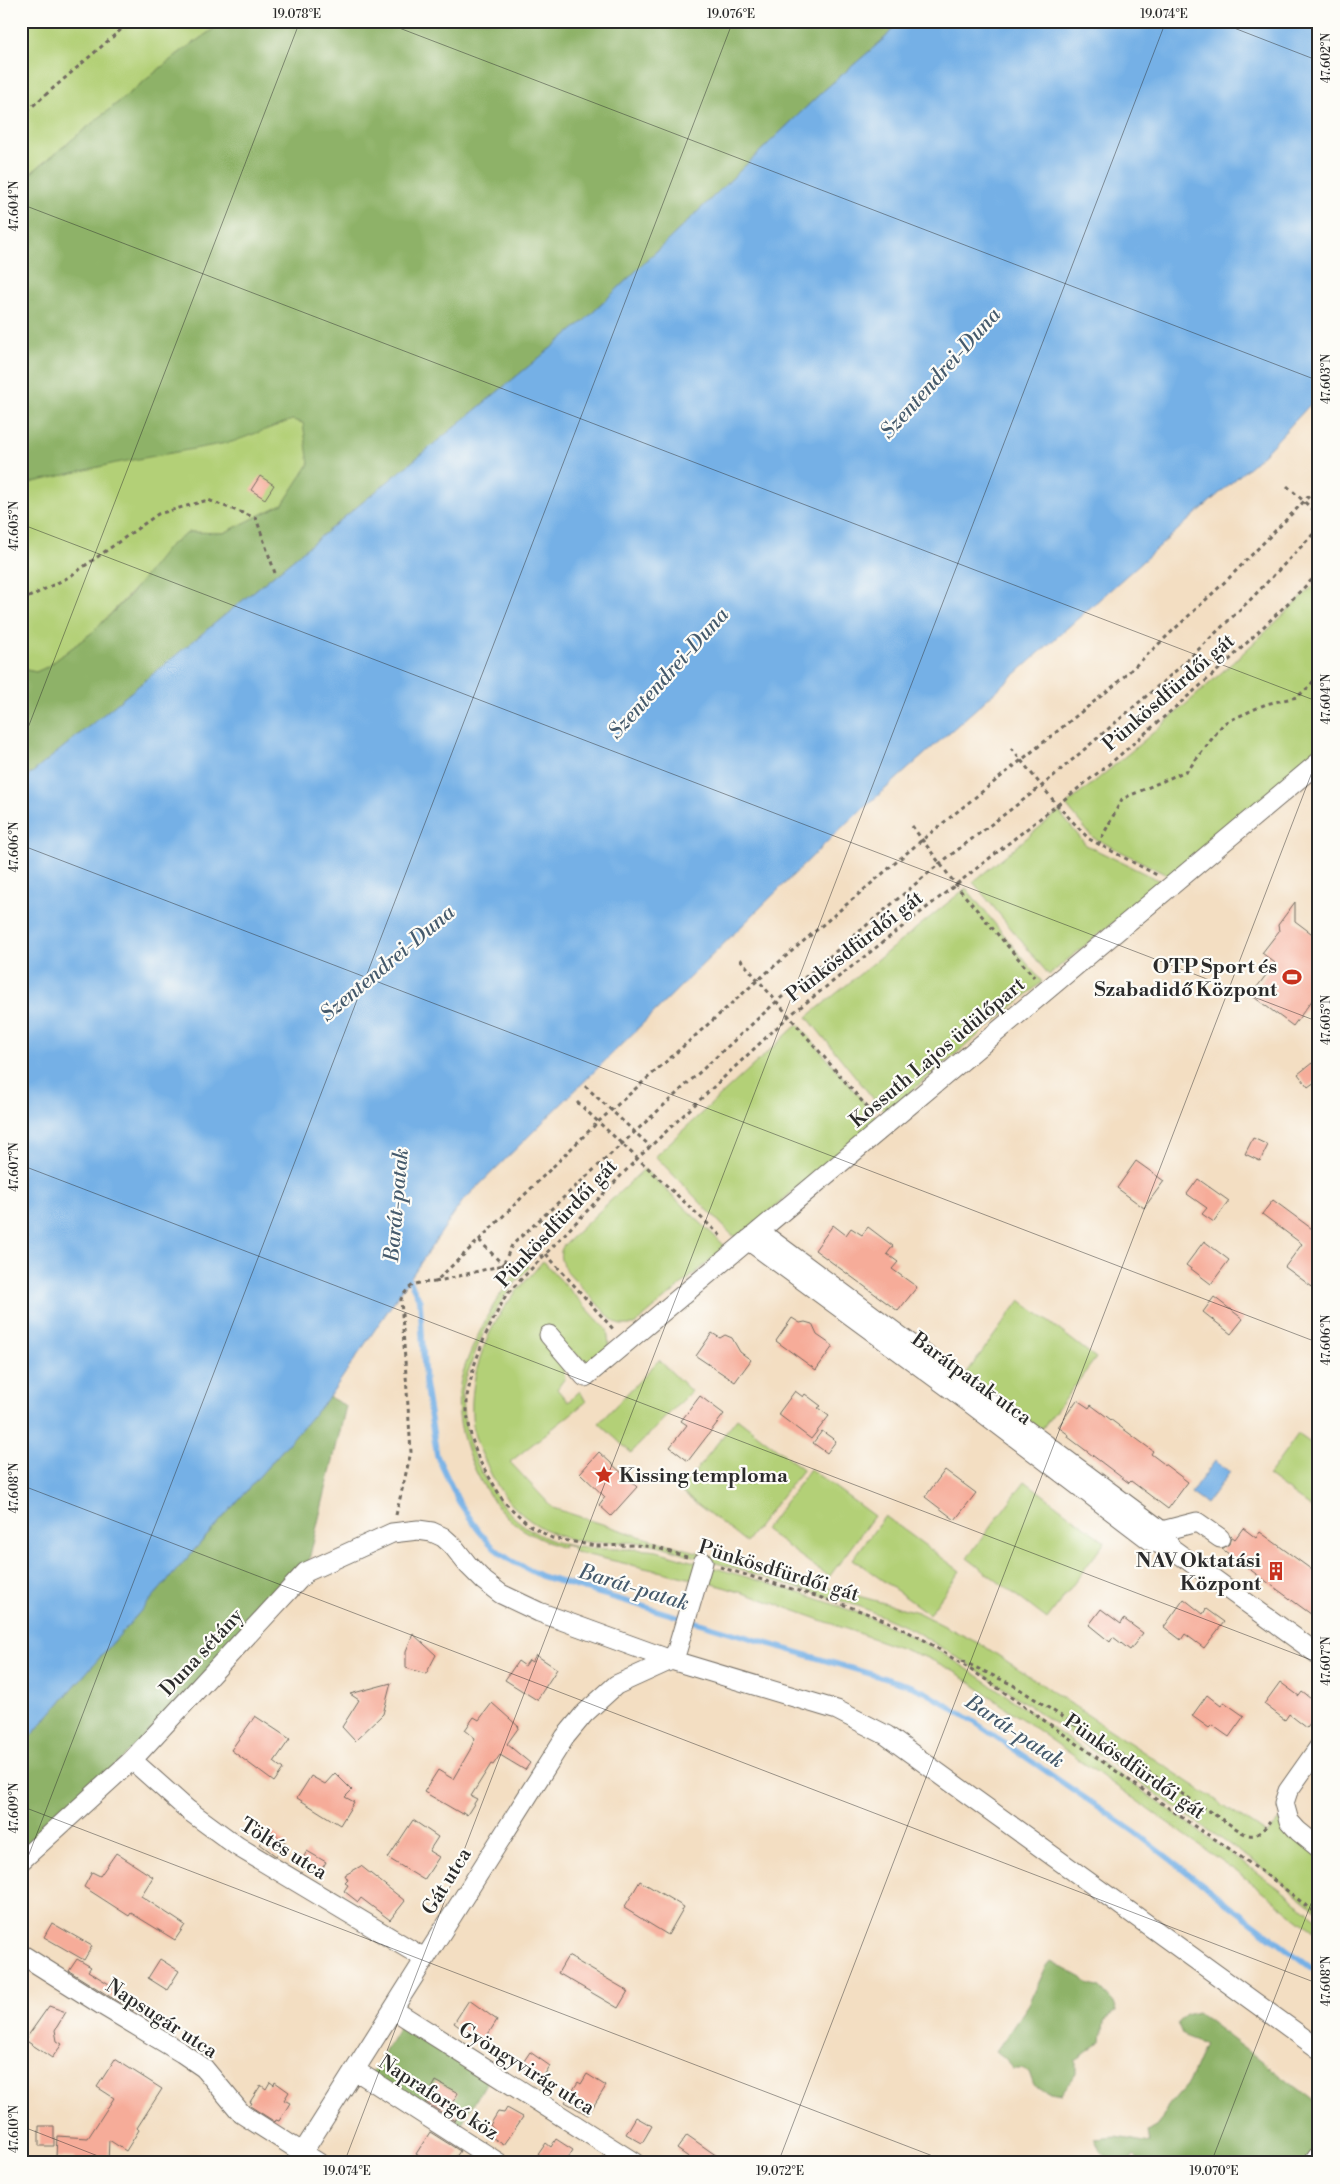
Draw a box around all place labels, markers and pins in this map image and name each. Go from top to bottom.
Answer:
place label: OTP Sport és Szabadidő Központ [1094,955,1278,1003]
sports icon: OTP Sport és Szabadidő Központ [1281,966,1303,988]
place icon: Kissing temploma [593,1464,615,1486]
place label: Kissing temploma [619,1464,788,1489]
place label: NAV Oktatási Központ [1136,1549,1262,1597]
building icon: NAV Oktatási Központ [1265,1560,1287,1582]

